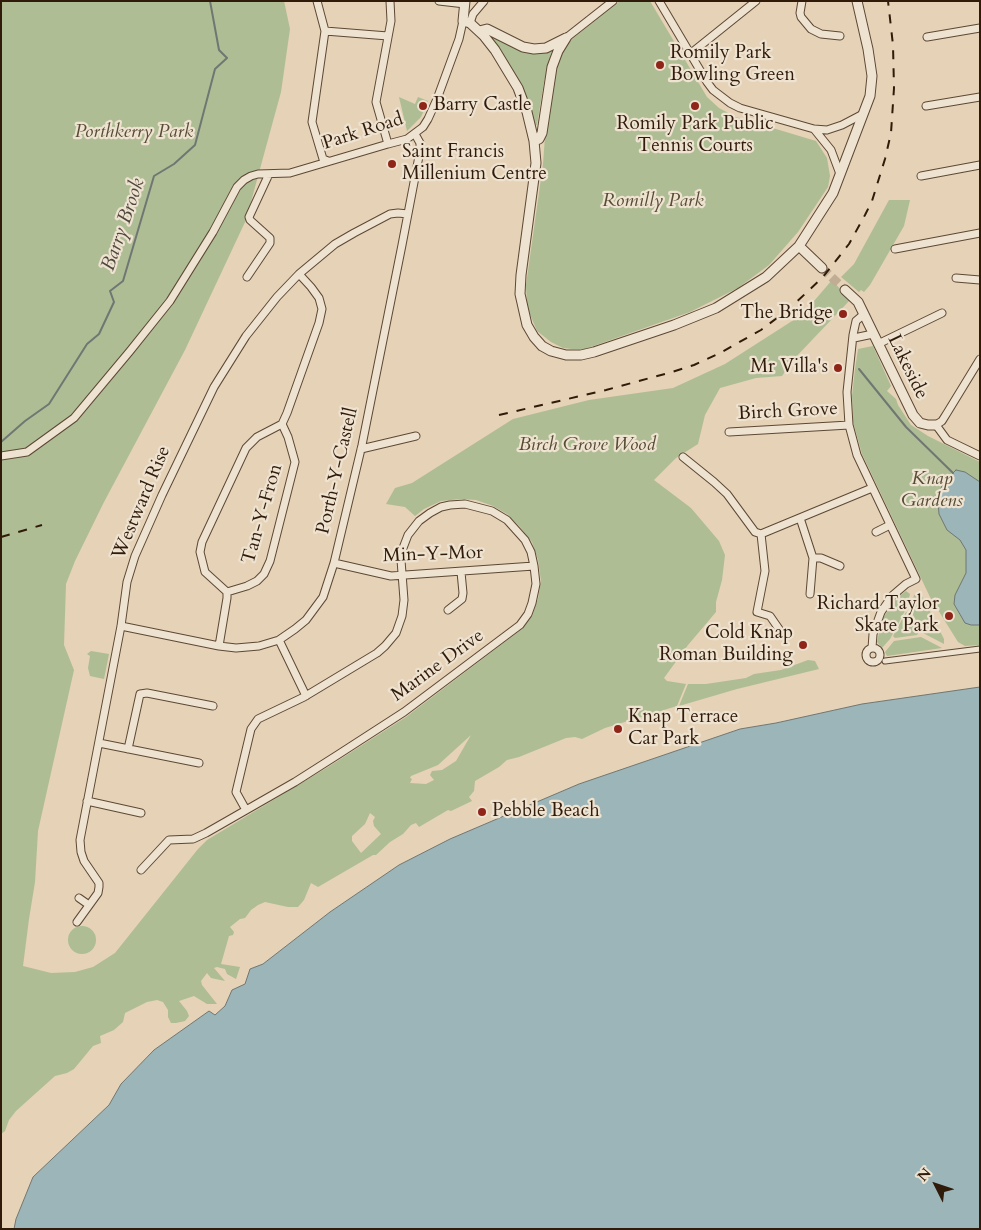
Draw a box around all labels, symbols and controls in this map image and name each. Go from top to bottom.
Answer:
place label: Romily Park Bowling Green [670,43,795,87]
marker: Romily Park Bowling Green [654,59,666,71]
place label: Barry Castle [433,95,532,117]
marker: Barry Castle [417,100,429,112]
marker: Romily Park Public Tennis Courts [689,100,701,112]
street label: Park Road [320,108,406,156]
place label: Romily Park Public Tennis Courts [616,114,774,158]
park label: Porthkerry Park [75,122,193,144]
place label: Saint Francis Millenium Centre [402,142,547,186]
marker: Saint Francis Millenium Centre [386,158,398,170]
water label: Barry Brook [97,176,151,274]
park label: Romilly Park [602,191,704,213]
place label: The Bridge [740,303,833,325]
marker: The Bridge [837,308,849,320]
street label: Lakeside [882,331,932,403]
place label: Mr Villa's [750,357,828,379]
marker: Mr Villa's [832,362,844,374]
street label: Birch Grove [738,398,838,426]
street label: Porth-Y-Castell [312,405,364,537]
park label: Birch Grove Wood [518,435,656,457]
street label: Westward Rise [108,443,176,563]
street label: Tan-Y-Fron [238,461,288,567]
park label: Knap Gardens [901,469,963,513]
street label: Min-Y-Mor [383,542,483,568]
place label: Richard Taylor Skate Park [817,594,939,638]
marker: Richard Taylor Skate Park [943,610,955,622]
place label: Cold Knap Roman Building [659,623,793,667]
street label: Marine Drive [387,625,489,707]
marker: Cold Knap Roman Building [797,639,809,651]
place label: Knap Terrace Car Park [628,707,738,751]
marker: Knap Terrace Car Park [612,723,624,735]
place label: Pebble Beach [492,801,600,823]
marker: Pebble Beach [476,806,488,818]
north arrow [911,1160,961,1210]
text: N [913,1164,935,1186]

